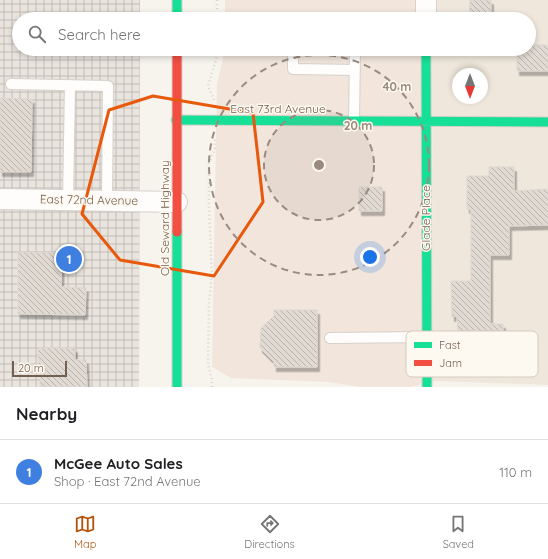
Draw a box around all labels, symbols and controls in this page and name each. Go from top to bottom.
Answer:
search box [12,12,536,56]
icon: search [26,23,48,45]
text: Search here [58,25,141,44]
north arrow [452,68,488,104]
text: 40 m [383,79,411,94]
street label: East 73rd Avenue [230,101,326,116]
text: 20 m [344,118,372,133]
centre of rings [312,158,326,172]
street label: Old Seward Highway [157,160,172,276]
street label: Glade Place [418,185,433,251]
street label: East 72nd Avenue [40,191,139,208]
pin: 1 [56,244,82,274]
your location [360,247,380,267]
legend [406,331,538,377]
text: Fast [439,338,461,352]
text: Jam [439,356,462,370]
scale bar [12,359,67,378]
text: 20 m [18,361,44,375]
text: Nearby [16,403,77,424]
text: McGee Auto Sales [54,454,183,473]
text: 1 [26,464,32,480]
text: 110 m [499,464,532,480]
text: Shop · East 72nd Avenue [54,473,201,489]
tab: Map [74,513,96,551]
tab: Directions [244,513,295,551]
tab: Saved [443,513,474,551]

